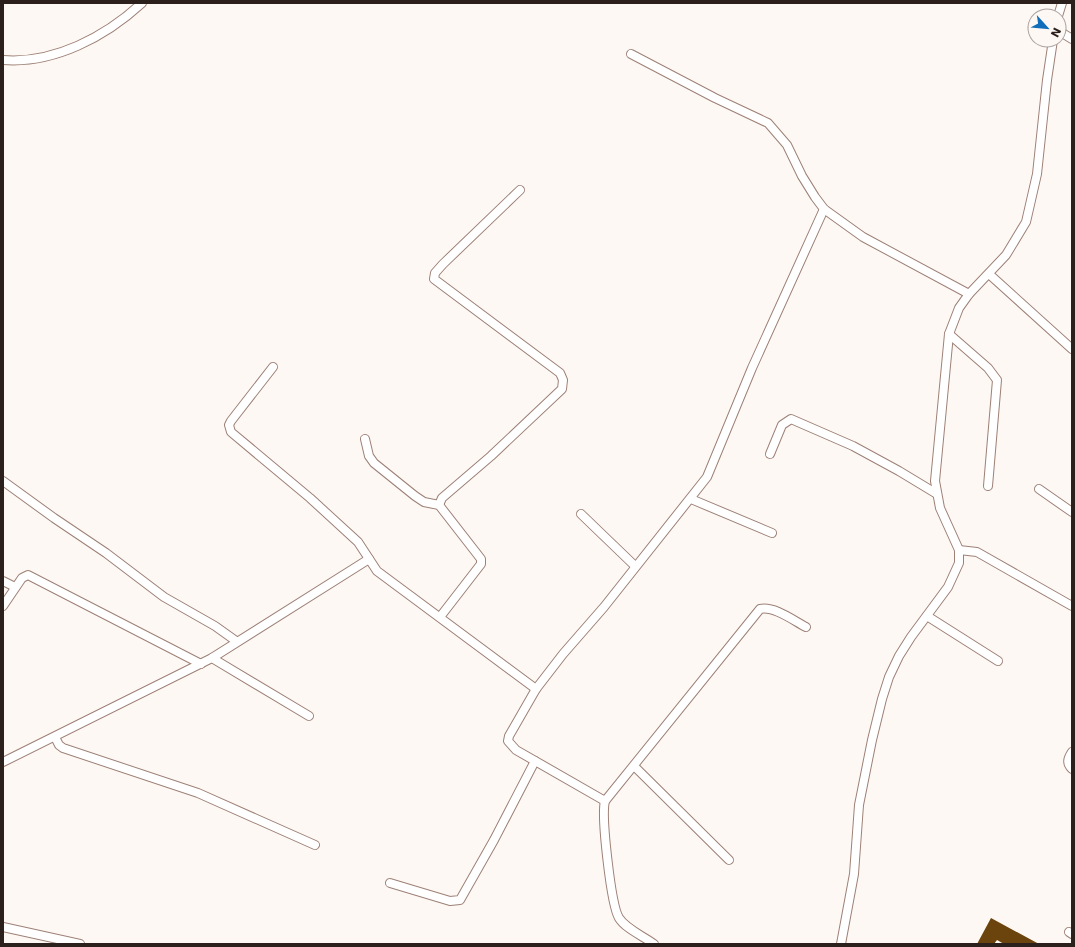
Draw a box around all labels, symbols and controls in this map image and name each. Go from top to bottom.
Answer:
north arrow [1027,8,1067,48]
text: N [1048,25,1063,39]

